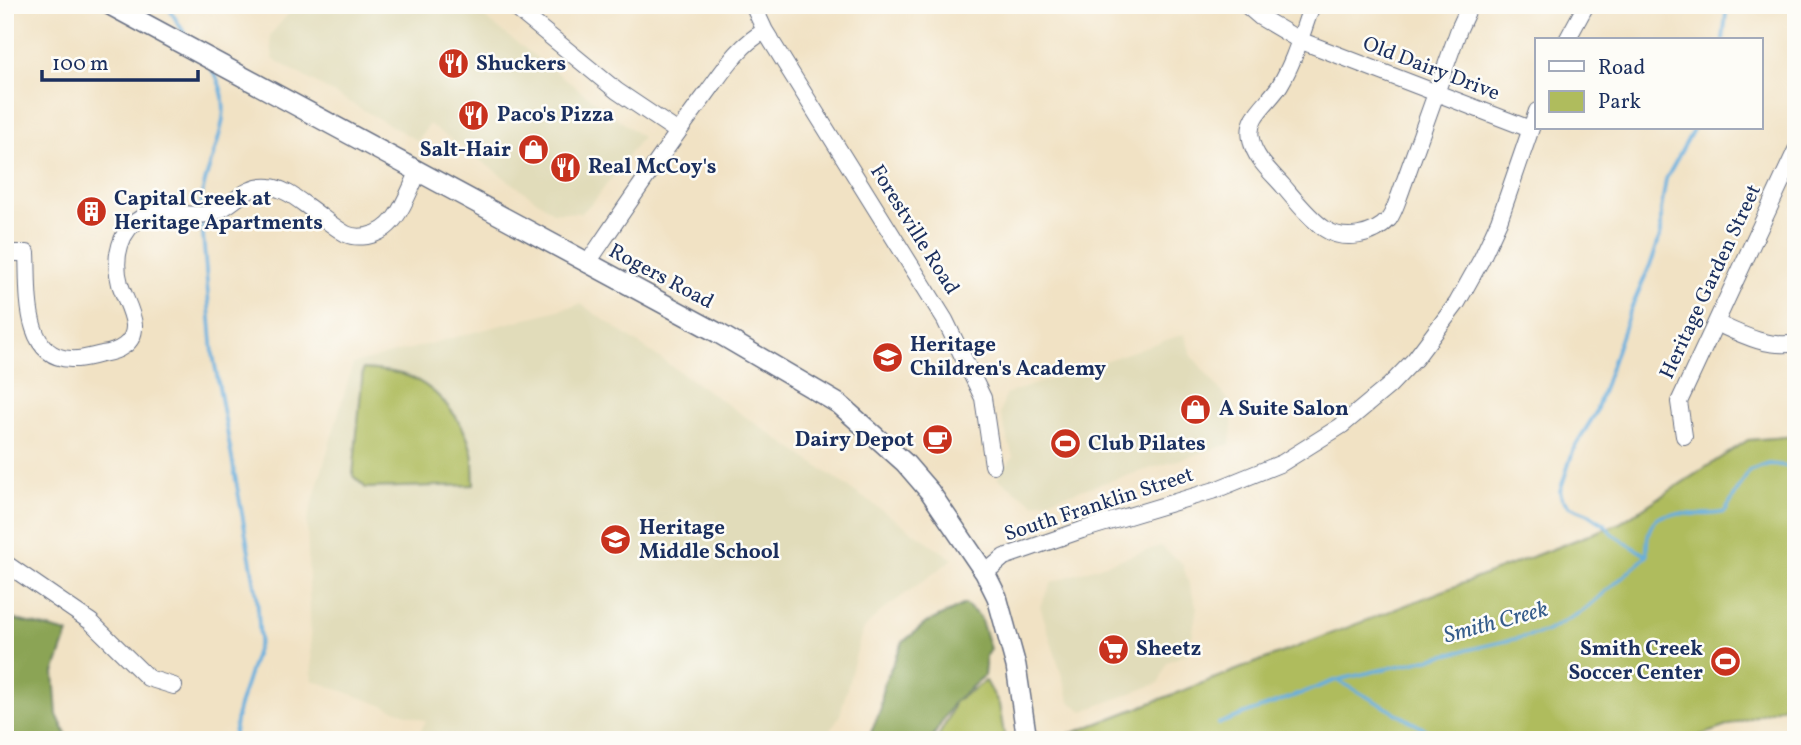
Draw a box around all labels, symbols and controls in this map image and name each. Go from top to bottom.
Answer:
street label: Old Dairy Drive [1358,30,1504,108]
scale bar [42,38,198,82]
legend [1535,38,1762,130]
restaurant icon: Shuckers [436,47,470,81]
text: 100 m [52,50,109,79]
place label: Shuckers [476,50,566,79]
text: Road [1598,54,1645,83]
text: Park [1598,88,1641,117]
restaurant icon: Paco's Pizza [457,98,491,132]
place label: Paco's Pizza [497,101,614,130]
shop icon: Salt-Hair [517,133,551,167]
place label: Salt-Hair [420,136,511,165]
restaurant icon: Real McCoy's [548,150,582,184]
place label: Real McCoy's [588,153,716,182]
street label: Forestville Road [862,159,966,301]
street label: Heritage Garden Street [1653,180,1769,384]
place label: Capital Creek at Heritage Apartments [114,185,323,238]
building icon: Capital Creek at Heritage Apartments [74,194,108,228]
street label: Rogers Road [603,237,719,317]
place label: Heritage Children's Academy [910,331,1106,384]
school or university icon: Heritage Children's Academy [870,340,904,374]
shop icon: A Suite Salon [1179,392,1213,426]
place label: A Suite Salon [1219,395,1349,424]
cafe icon: Dairy Depot [920,423,954,457]
place label: Dairy Depot [795,426,914,455]
sports icon: Club Pilates [1048,427,1082,461]
place label: Club Pilates [1088,430,1206,459]
street label: South Franklin Street [1001,461,1197,549]
place label: Heritage Middle School [639,514,780,567]
school or university icon: Heritage Middle School [599,523,633,557]
water label: Smith Creek [1440,594,1552,652]
supermarket icon: Sheetz [1096,632,1130,666]
place label: Sheetz [1136,635,1201,664]
place label: Smith Creek Soccer Center [1568,635,1703,688]
sports icon: Smith Creek Soccer Center [1709,644,1743,678]

